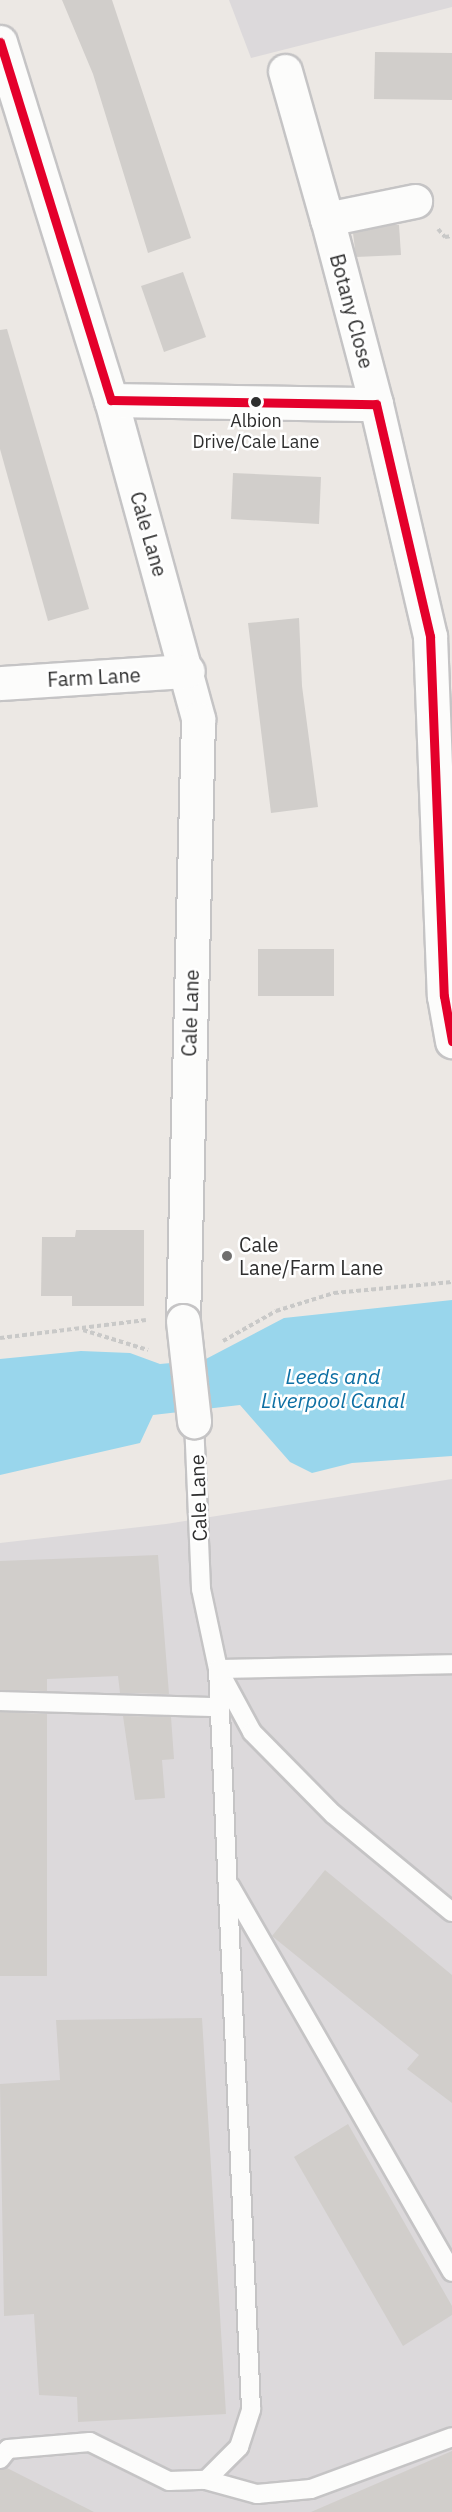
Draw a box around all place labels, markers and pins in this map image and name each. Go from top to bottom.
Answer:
marker: Albion Drive/Cale Lane [250,396,262,408]
place label: Albion Drive/Cale Lane [193,411,319,454]
place label: Cale Lane/Farm Lane [239,1232,383,1279]
marker: Cale Lane/Farm Lane [220,1249,234,1263]

